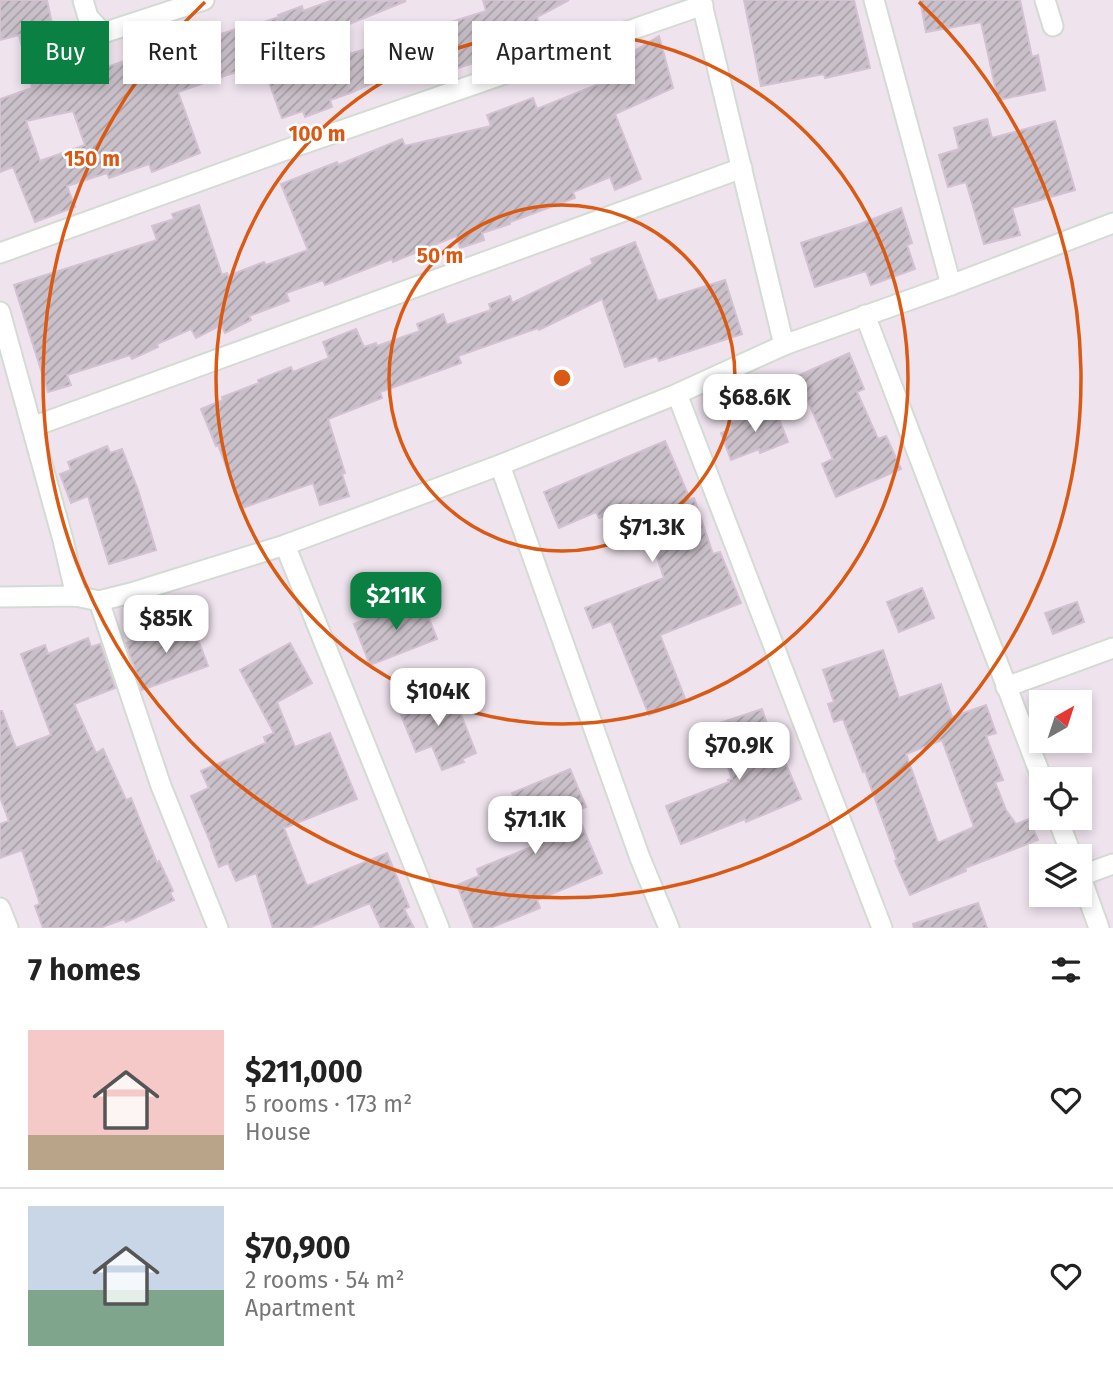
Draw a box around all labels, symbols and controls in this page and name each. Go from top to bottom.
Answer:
chip: Buy [21,21,109,84]
chip: Rent [123,21,221,84]
chip: Filters [235,21,350,84]
chip: New [364,21,458,84]
chip: Apartment [472,21,635,84]
text: 100 m [288,121,346,147]
text: 150 m [64,146,120,172]
text: 50 m [417,243,463,269]
centre of rings [550,366,574,390]
pin: $68.6K [698,374,812,434]
text: $68.6K [719,383,791,411]
pin: $71.3K [595,504,709,564]
text: $71.3K [619,513,685,541]
pin: $211K [347,572,445,632]
text: $211K [366,581,426,609]
pin: $85K [125,596,207,655]
text: $85K [140,604,192,632]
pin: $104K [389,668,487,728]
text: $104K [406,677,470,705]
north arrow [1029,690,1092,752]
map controls [1029,690,1092,907]
pin: $70.9K [682,722,796,782]
text: $70.9K [705,731,773,759]
button: locate [1029,767,1092,830]
pin: $71.1K [478,796,592,856]
text: $71.1K [504,805,566,833]
button: layers [1029,844,1092,907]
icon: filters [1047,951,1085,989]
text: 7 homes [28,952,140,988]
text: $211,000 [245,1054,363,1090]
icon: home [84,1058,168,1142]
icon: heart [1047,1081,1085,1119]
text: 5 rooms · 173 m² [245,1090,412,1118]
text: House [245,1118,311,1146]
text: $70,900 [245,1230,351,1266]
icon: home [84,1234,168,1318]
icon: heart [1047,1257,1085,1295]
text: 2 rooms · 54 m² [245,1266,404,1294]
text: Apartment [245,1294,355,1322]

